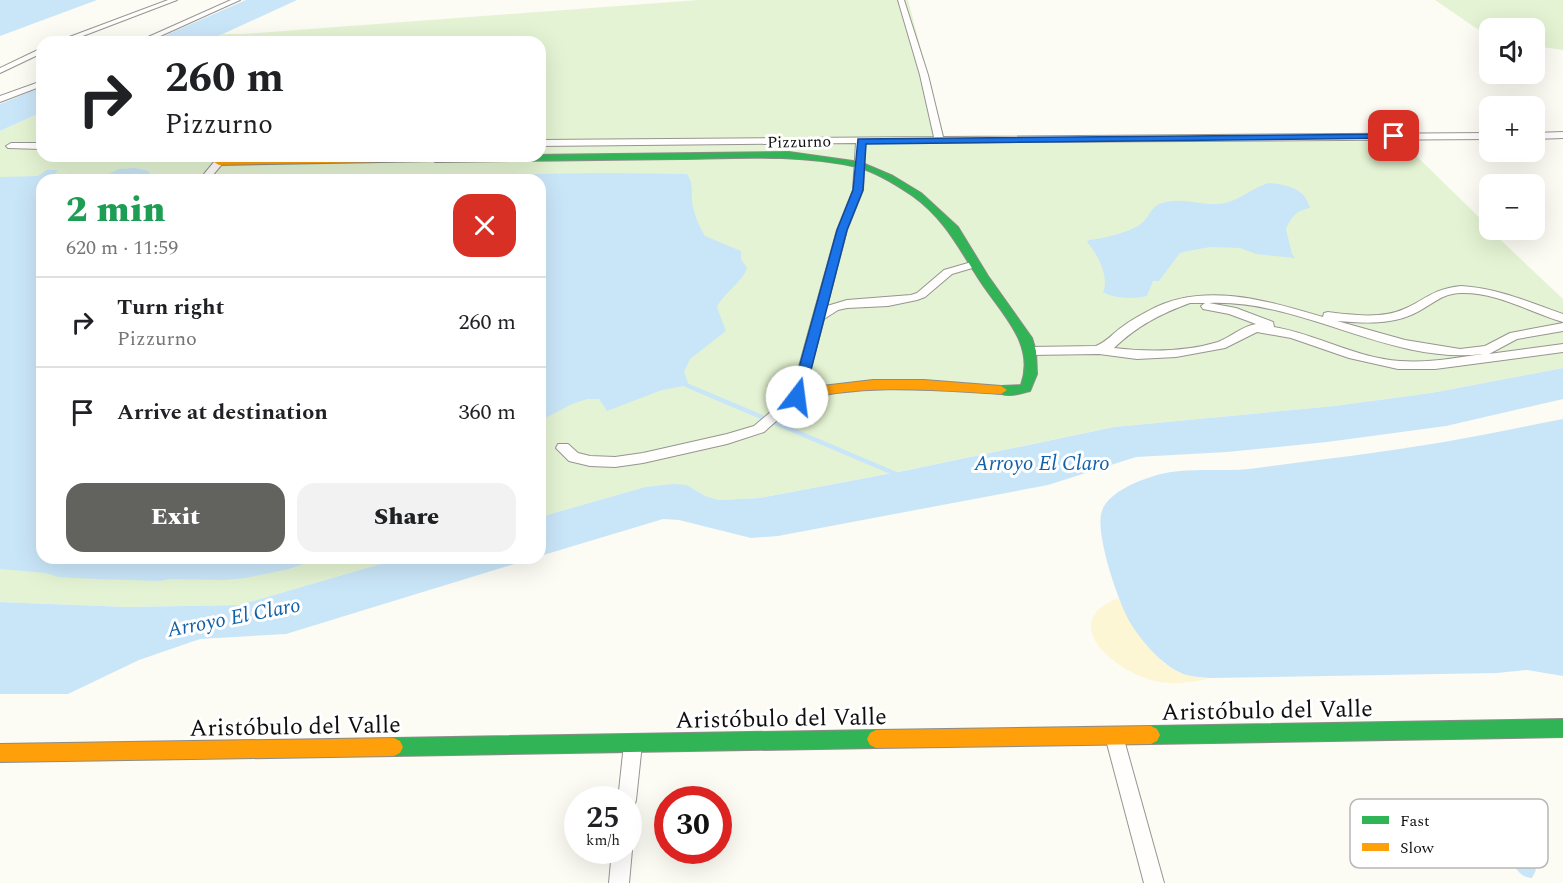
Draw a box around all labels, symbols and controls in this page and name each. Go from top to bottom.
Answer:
map controls [1479,18,1545,240]
button: sound [1479,18,1545,84]
text: 260 m [165,47,284,110]
icon: right [66,60,144,138]
button: + [1479,96,1545,162]
text: Pizzurno [165,104,273,146]
pin [1368,110,1419,161]
icon: arrive [1377,119,1410,152]
street label: Pizzurno [767,129,831,155]
button: − [1479,174,1545,240]
text: 2 min [66,183,166,238]
button: close [453,194,516,257]
text: 620 m · 11:59 [66,233,178,263]
text: Turn right [117,291,224,324]
icon: right [66,306,99,339]
text: 260 m [459,306,516,339]
text: Pizzurno [117,324,197,354]
position arrow [765,365,829,429]
icon: arrive [66,396,99,429]
text: Arrive at destination [117,396,328,429]
text: 360 m [459,396,516,429]
water label: Arroyo El Claro [973,448,1110,480]
button: Exit [66,483,285,552]
button: Share [297,483,516,552]
water label: Arroyo El Claro [164,589,303,647]
street label: Aristóbulo del Valle [1161,691,1373,731]
street label: Aristóbulo del Valle [675,699,887,739]
street label: Aristóbulo del Valle [189,707,401,747]
speed limit sign: 30 [654,786,732,864]
text: 25 [586,795,620,841]
legend [1350,799,1548,868]
text: Fast [1400,809,1430,833]
text: km/h [586,829,620,852]
text: Slow [1400,836,1435,860]

